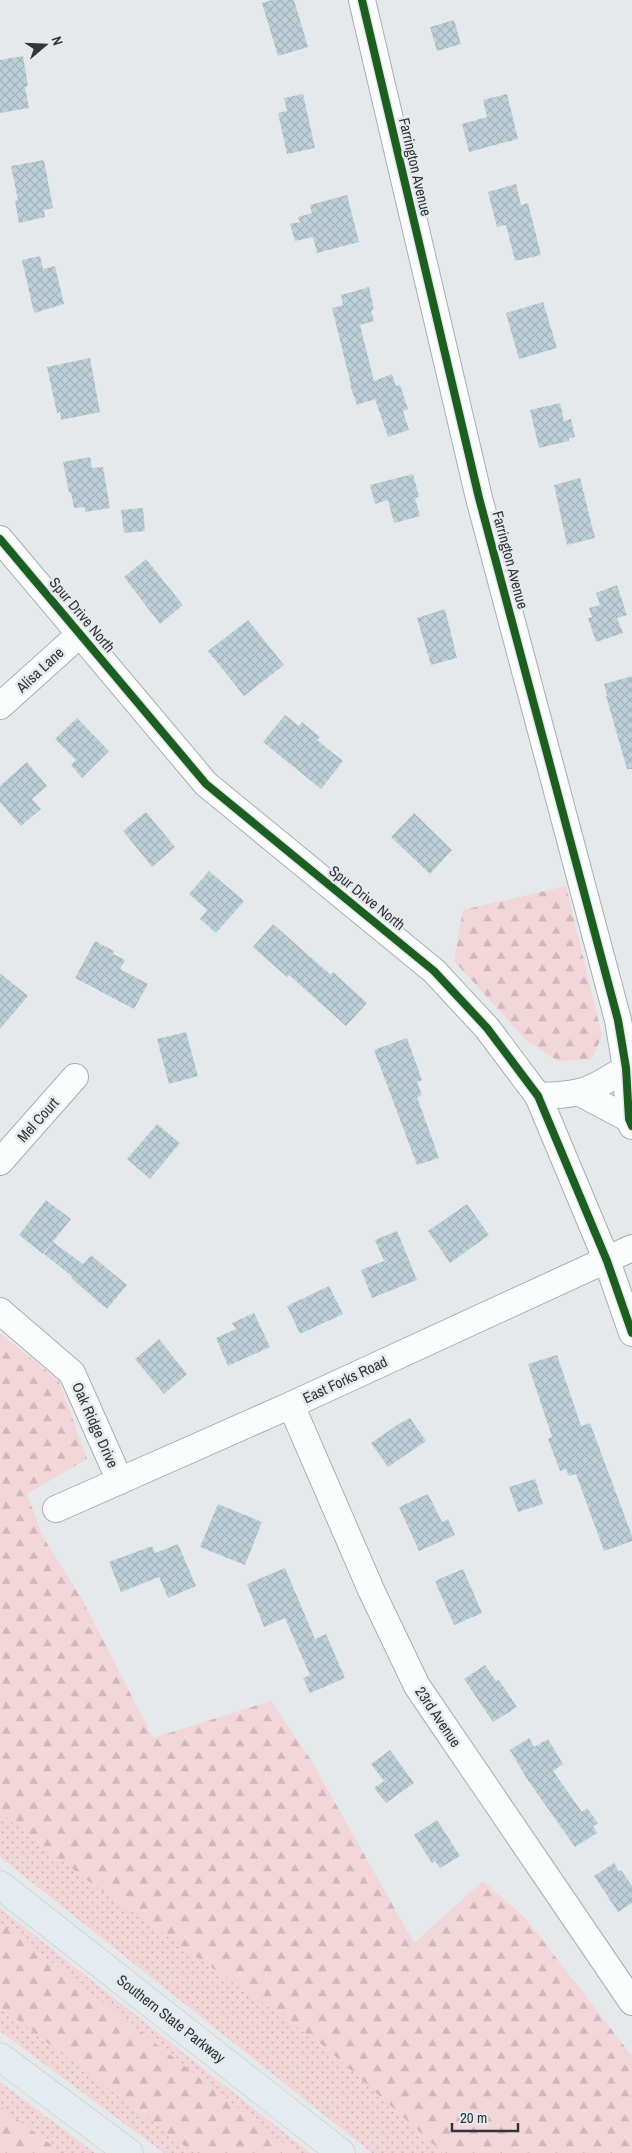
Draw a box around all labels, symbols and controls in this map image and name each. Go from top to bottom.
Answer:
north arrow [20,20,70,70]
text: N [47,34,67,48]
street label: Farrington Avenue [394,116,437,218]
street label: Farrington Avenue [487,509,534,611]
street label: Spur Drive North [45,573,120,657]
street label: Alisa Lane [11,642,68,698]
street label: Spur Drive North [325,860,410,935]
street label: Mel Court [12,1092,64,1147]
street label: East Forks Road [299,1351,390,1408]
street label: Oak Ridge Drive [67,1379,124,1471]
street label: 23rd Avenue [410,1682,466,1751]
street label: Southern State Parkway [113,1969,231,2068]
scale bar [452,2100,518,2132]
text: 20 m [460,2107,487,2128]

